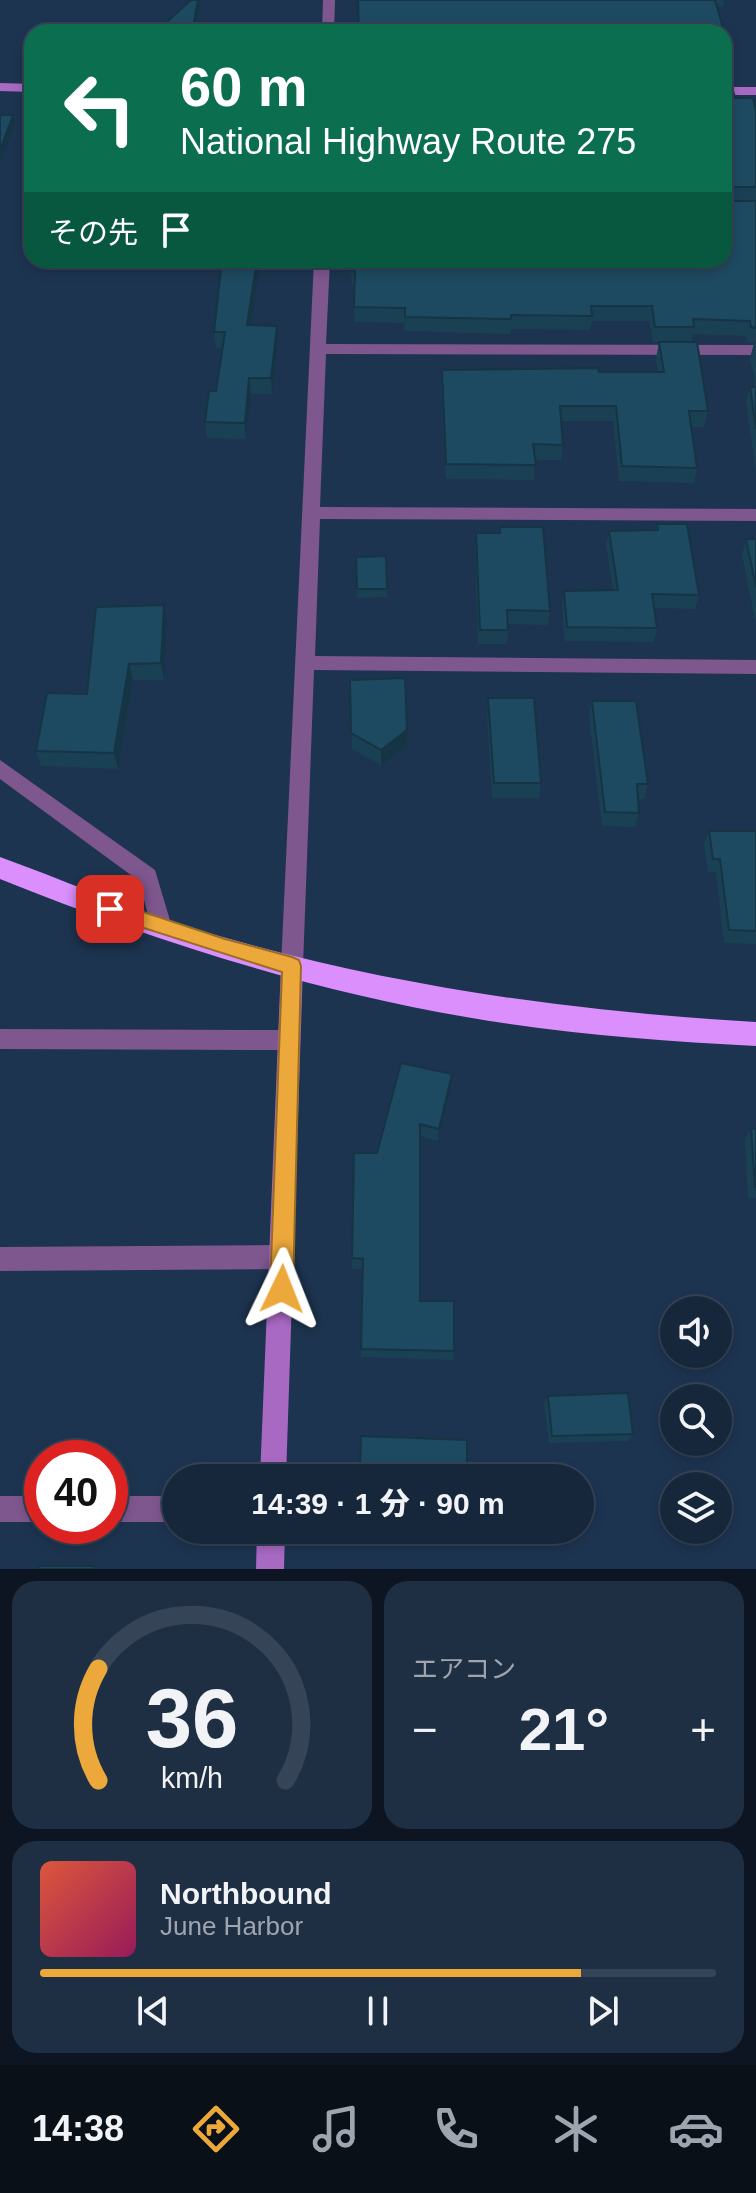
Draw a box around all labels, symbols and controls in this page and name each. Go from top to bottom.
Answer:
text: 60 m [180,55,308,118]
icon: left [48,56,152,160]
text: National Highway Route 275 [180,121,636,162]
icon: arrive [154,208,198,252]
text: その先 [48,216,138,249]
pin [76,875,144,943]
icon: arrive [88,887,132,931]
position arrow [240,1247,324,1331]
map controls [660,1296,732,1544]
button: sound [660,1296,732,1368]
button: search [660,1384,732,1456]
speed limit sign: 40 [24,1440,128,1544]
button: layers [660,1472,732,1544]
text: 14:39 · 1 分 · 90 m [251,1487,505,1520]
text: エアコン [412,1654,516,1684]
text: 36 [146,1672,238,1765]
text: 21° [519,1696,609,1763]
text: − [412,1705,438,1754]
text: + [690,1705,716,1754]
text: km/h [161,1762,223,1794]
text: Northbound [160,1877,332,1910]
text: June Harbor [160,1911,303,1941]
icon: previous [131,1989,175,2033]
icon: pause [356,1989,400,2033]
icon: next [581,1989,625,2033]
icon: directions [188,2101,244,2157]
icon: music [308,2101,364,2157]
icon: phone [428,2101,484,2157]
icon: climate [548,2101,604,2157]
icon: car [668,2101,724,2157]
text: 14:38 [32,2108,124,2149]

